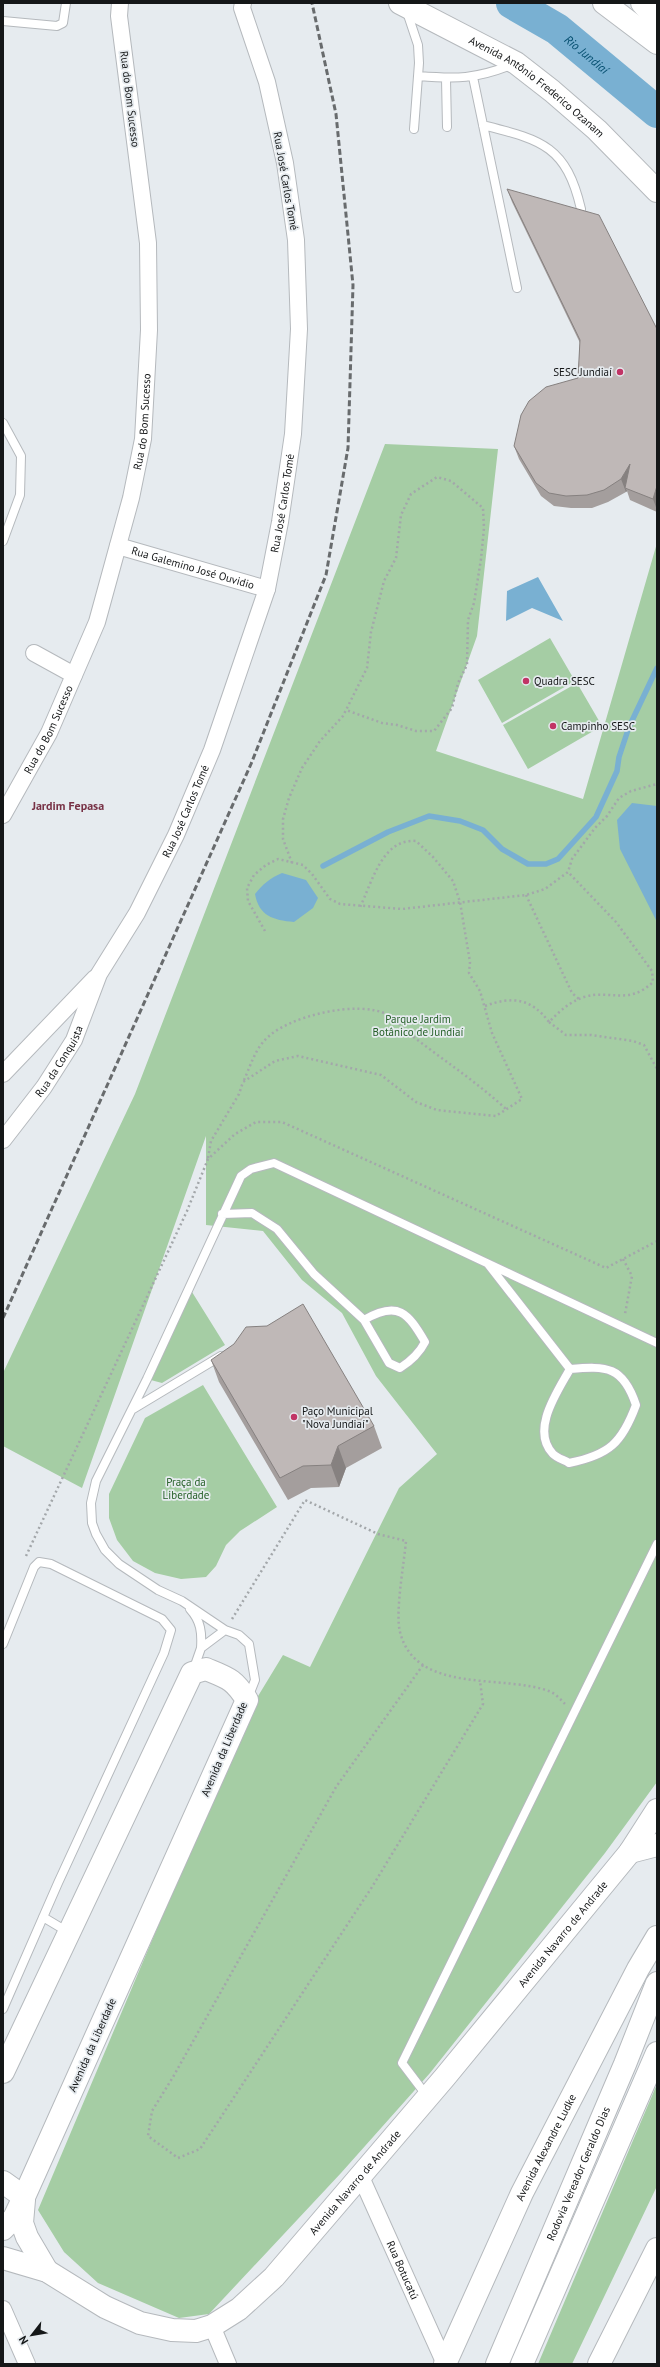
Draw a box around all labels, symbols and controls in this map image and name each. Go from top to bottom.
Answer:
water label: Rio Jundiaí [562,31,614,78]
street label: Avenida Antônio Frederico Ozanam [467,33,607,140]
street label: Rua do Bom Sucesso [117,50,143,148]
street label: Rua José Carlos Tomé [270,131,302,232]
place label: SESC Jundiaí [553,365,612,379]
marker: SESC Jundiaí [615,367,625,377]
street label: Rua do Bom Sucesso [130,373,154,471]
street label: Rua José Carlos Tomé [267,452,297,554]
street label: Rua Galemino José Ouvidio [130,543,256,592]
place label: Quadra SESC [534,674,595,688]
marker: Quadra SESC [521,676,531,686]
street label: Rua do Bom Sucesso [21,683,76,776]
place label: Campinho SESC [561,719,635,733]
marker: Campinho SESC [548,721,558,731]
street label: Rua José Carlos Tomé [159,762,212,860]
district label: Jardim Fepasa [31,798,104,813]
park label: Parque Jardim Botânico de Jundiaí [373,1012,463,1039]
street label: Rua da Conquista [32,1023,86,1100]
place label: Paço Municipal "Nova Jundiaí" [302,1404,374,1431]
marker: Paço Municipal "Nova Jundiaí" [289,1412,299,1422]
park label: Praça da Liberdade [163,1475,210,1502]
street label: Avenida da Liberdade [198,1699,250,1798]
street label: Avenida Navarro de Andrade [515,1878,611,1990]
street label: Avenida da Liberdade [65,1996,119,2094]
street label: Avenida Alexandre Ludke [512,2091,579,2203]
street label: Rodovia Vereador Geraldo Dias [543,2104,613,2243]
street label: Avenida Navarro de Andrade [306,2127,404,2238]
street label: Rua Botucatú [384,2238,422,2302]
north arrow [12,2315,52,2355]
text: N [16,2333,31,2347]

